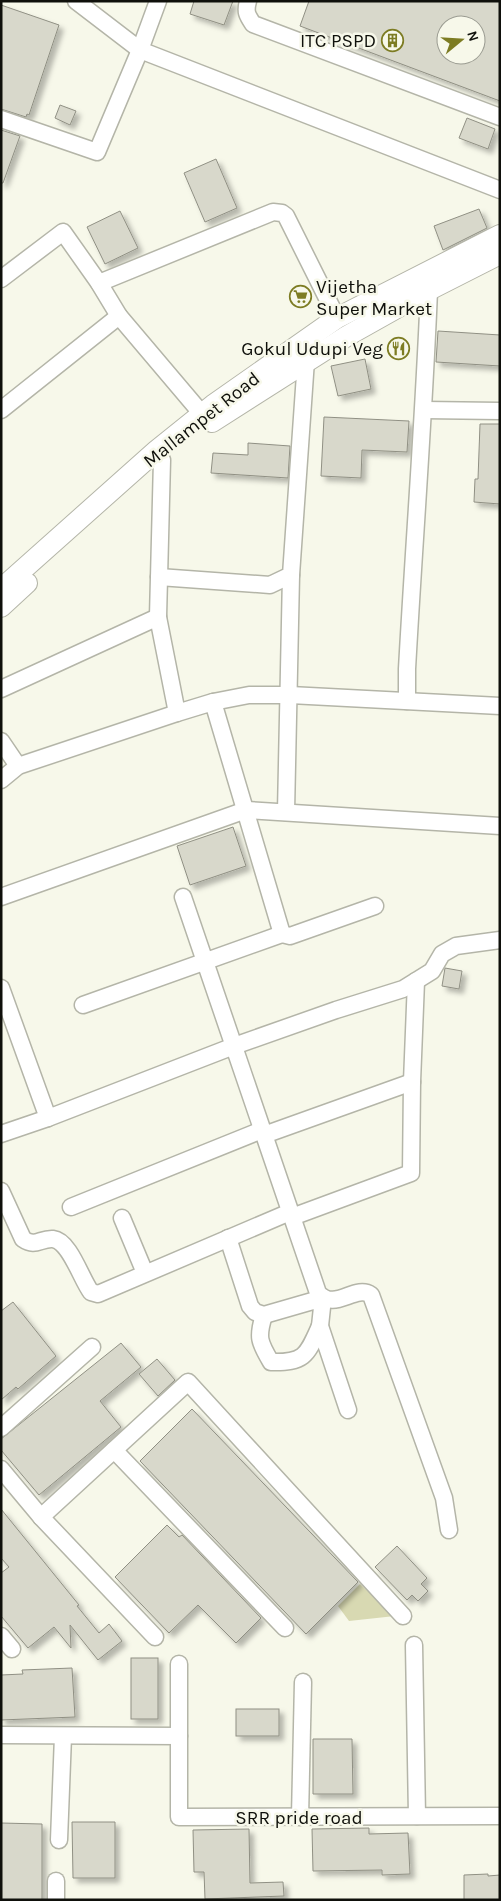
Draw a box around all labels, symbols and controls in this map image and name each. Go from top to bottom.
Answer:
north arrow [436,15,486,65]
building icon: ITC PSPD [380,28,404,52]
text: N [463,29,483,44]
place label: ITC PSPD [300,30,376,52]
place label: Vijetha Super Market [316,276,432,320]
supermarket icon: Vijetha Super Market [288,285,312,309]
restaurant icon: Gokul Udupi Veg [387,336,411,360]
place label: Gokul Udupi Veg [241,338,383,360]
street label: Mallampet Road [139,368,264,472]
street label: SRR pride road [235,1807,363,1829]

